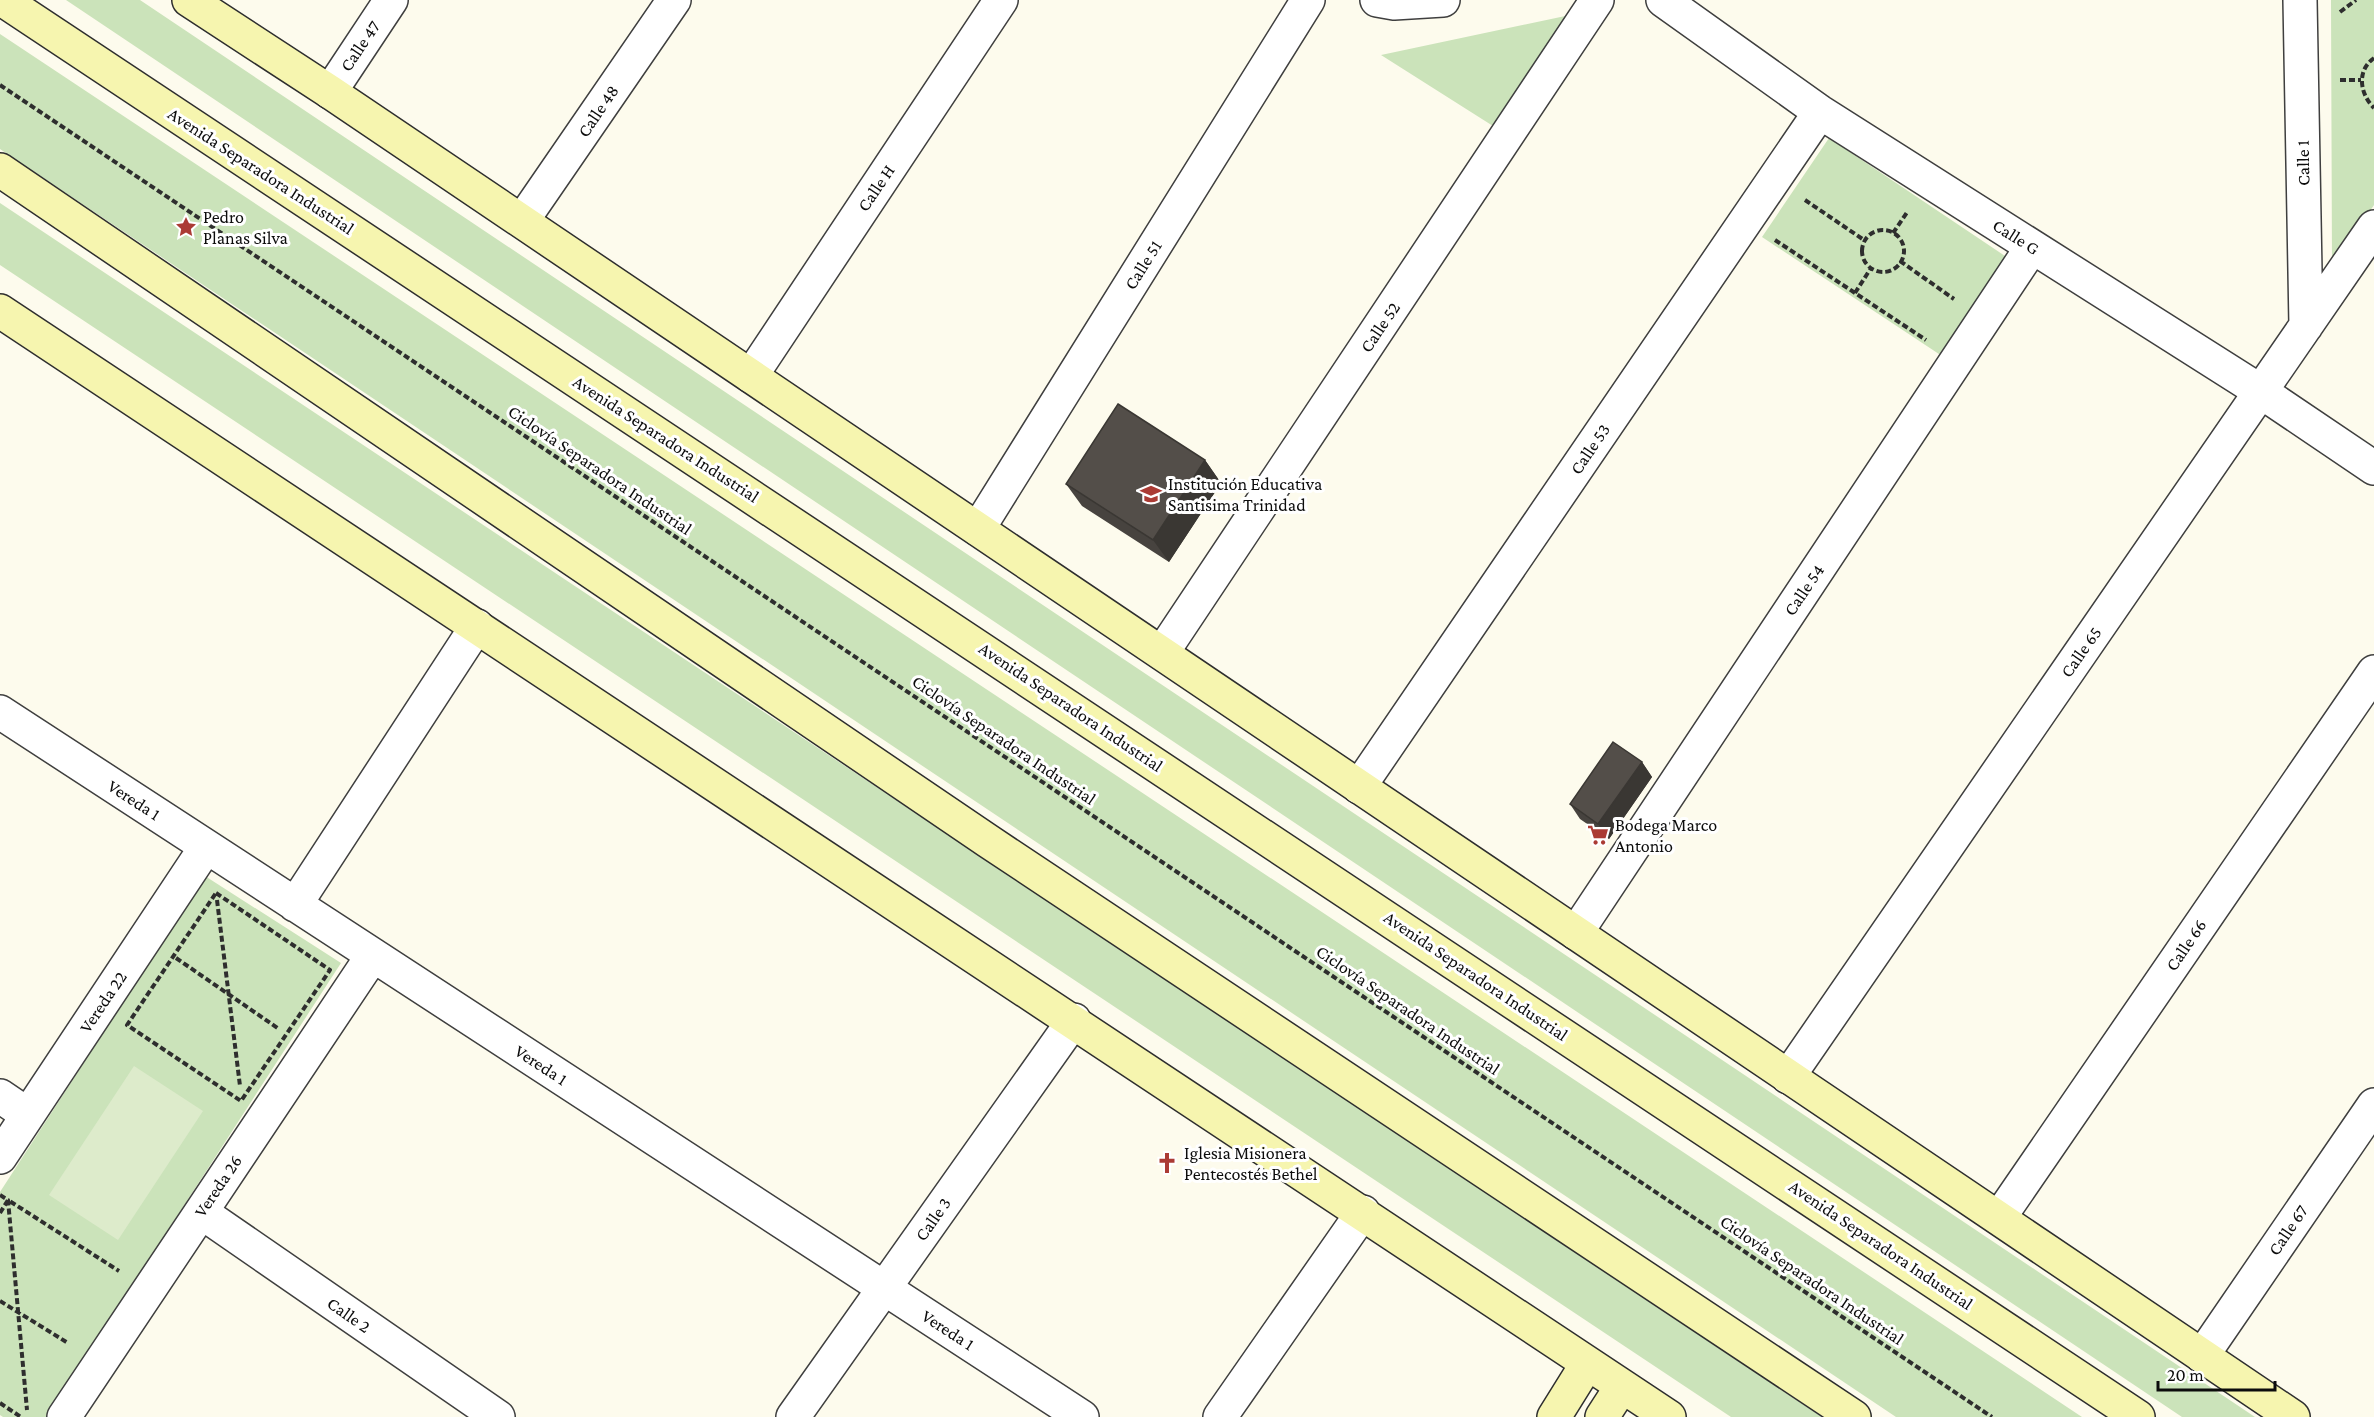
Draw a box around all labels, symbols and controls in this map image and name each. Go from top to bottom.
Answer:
street label: Calle 47 [336,17,384,75]
street label: Calle 48 [573,81,623,141]
street label: Avenida Separadora Industrial [164,103,358,239]
street label: Calle 1 [2293,140,2313,186]
street label: Calle H [853,161,899,215]
place label: Pedro Planas Silva [203,207,288,248]
place icon: Pedro Planas Silva [174,215,198,239]
street label: Calle G [1989,215,2043,259]
street label: Calle 51 [1120,237,1166,293]
street label: Calle 52 [1356,298,1404,356]
street label: Avenida Separadora Industrial [569,371,763,507]
street label: Ciclovía Separadora Industrial [504,401,696,539]
street label: Calle 53 [1566,420,1614,478]
place label: Institución Educativa Santisima Trinidad [1168,474,1322,515]
school or university icon: Institución Educativa Santisima Trinidad [1139,482,1163,506]
street label: Calle 54 [1780,561,1828,619]
street label: Calle 65 [2056,623,2106,681]
street label: Avenida Separadora Industrial [975,638,1167,776]
street label: Ciclovía Separadora Industrial [908,671,1100,809]
street label: Vereda 1 [104,776,164,824]
place label: Bodega Marco Antonio [1615,815,1717,856]
supermarket icon: Bodega Marco Antonio [1586,823,1610,847]
street label: Avenida Separadora Industrial [1380,907,1572,1045]
street label: Calle 66 [2162,915,2210,975]
street label: Ciclovía Separadora Industrial [1312,941,1504,1079]
street label: Vereda 22 [75,968,131,1036]
street label: Vereda 1 [511,1041,571,1089]
place label: Iglesia Misionera Pentecostés Bethel [1184,1143,1318,1184]
street label: Vereda 26 [190,1151,246,1221]
church icon: Iglesia Misionera Pentecostés Bethel [1155,1151,1179,1175]
street label: Avenida Separadora Industrial [1785,1176,1977,1314]
street label: Calle 3 [911,1194,955,1244]
street label: Calle 67 [2264,1201,2312,1259]
street label: Ciclovía Separadora Industrial [1716,1211,1908,1349]
street label: Calle 2 [324,1293,374,1337]
street label: Vereda 1 [918,1306,978,1354]
scale bar [2158,1354,2275,1392]
text: 20 m [2167,1365,2204,1385]

